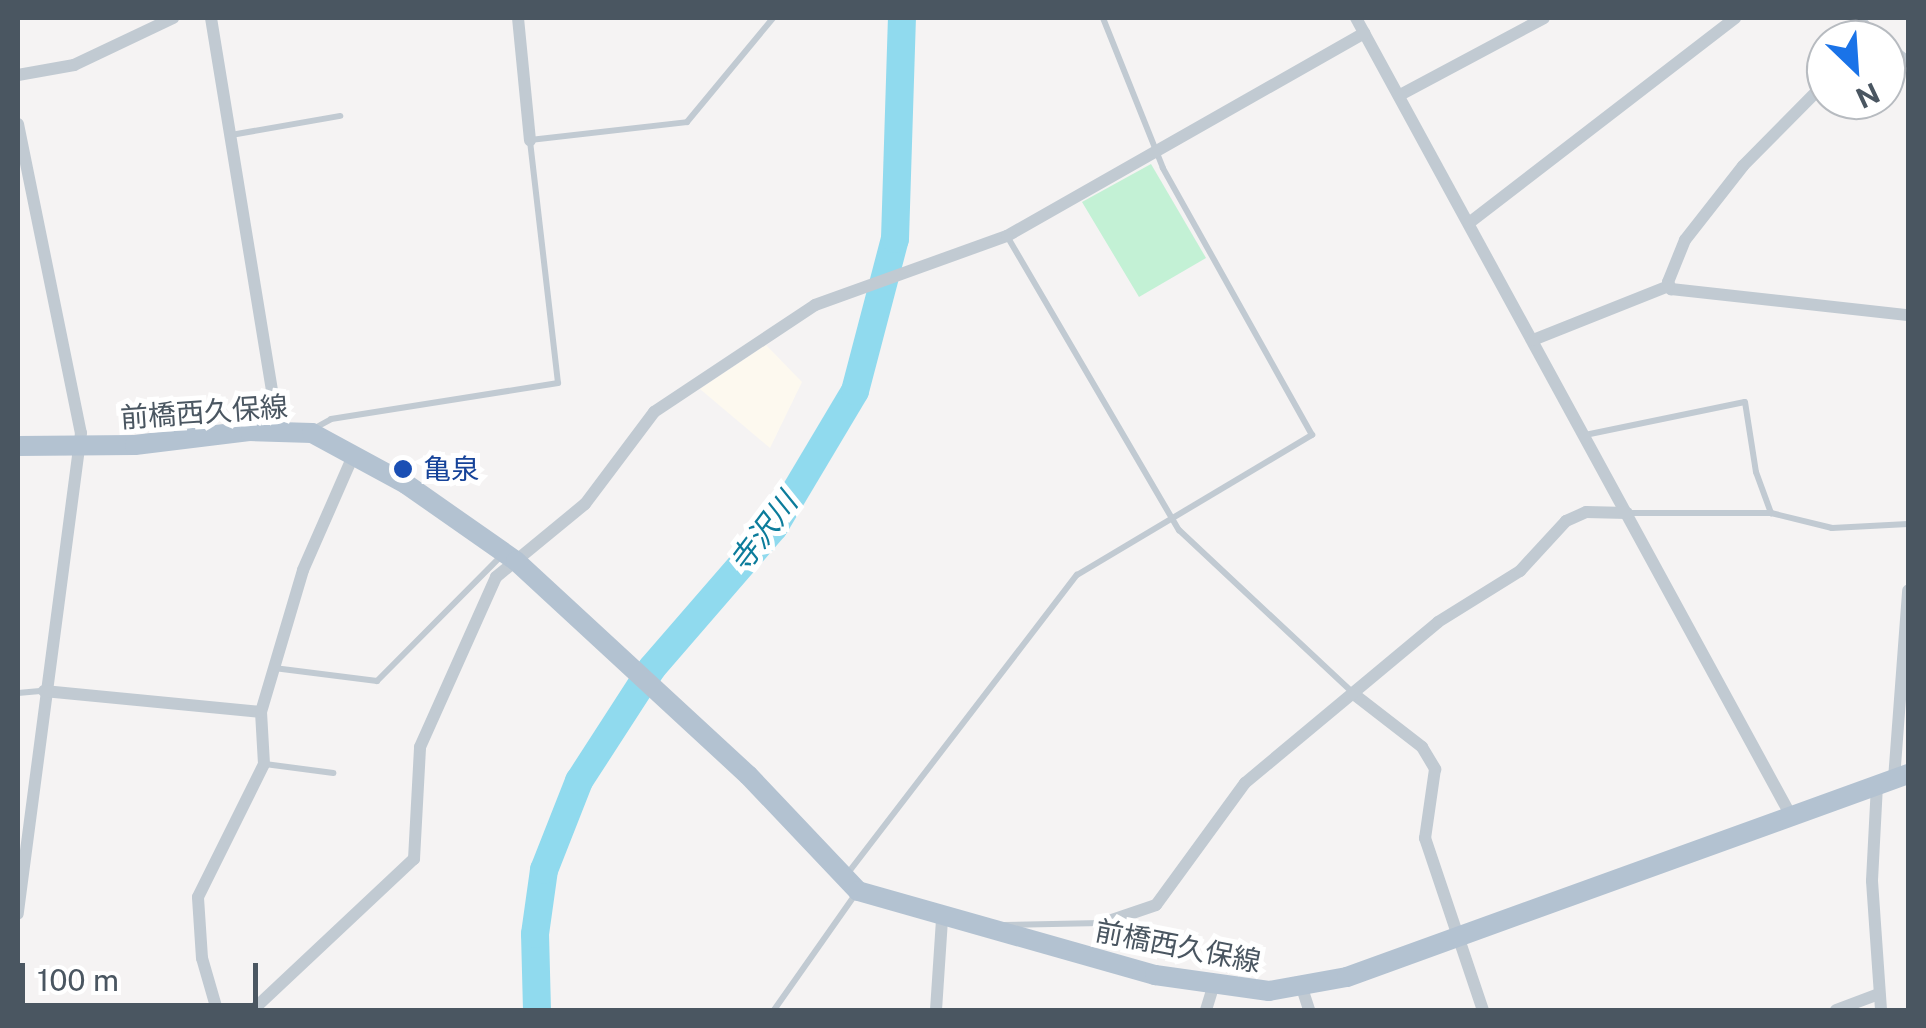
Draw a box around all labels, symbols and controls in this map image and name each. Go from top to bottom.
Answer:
north arrow [1806,20,1906,120]
text: N [1851,76,1885,115]
street label: 前橋西久保線 [119,389,289,435]
place label: 亀泉 [423,452,479,486]
marker: 亀泉 [392,458,414,480]
water label: 寺沢川 [722,485,804,579]
street label: 前橋西久保線 [1092,913,1264,979]
scale bar [25,943,262,1005]
text: 100 m [37,962,119,998]

